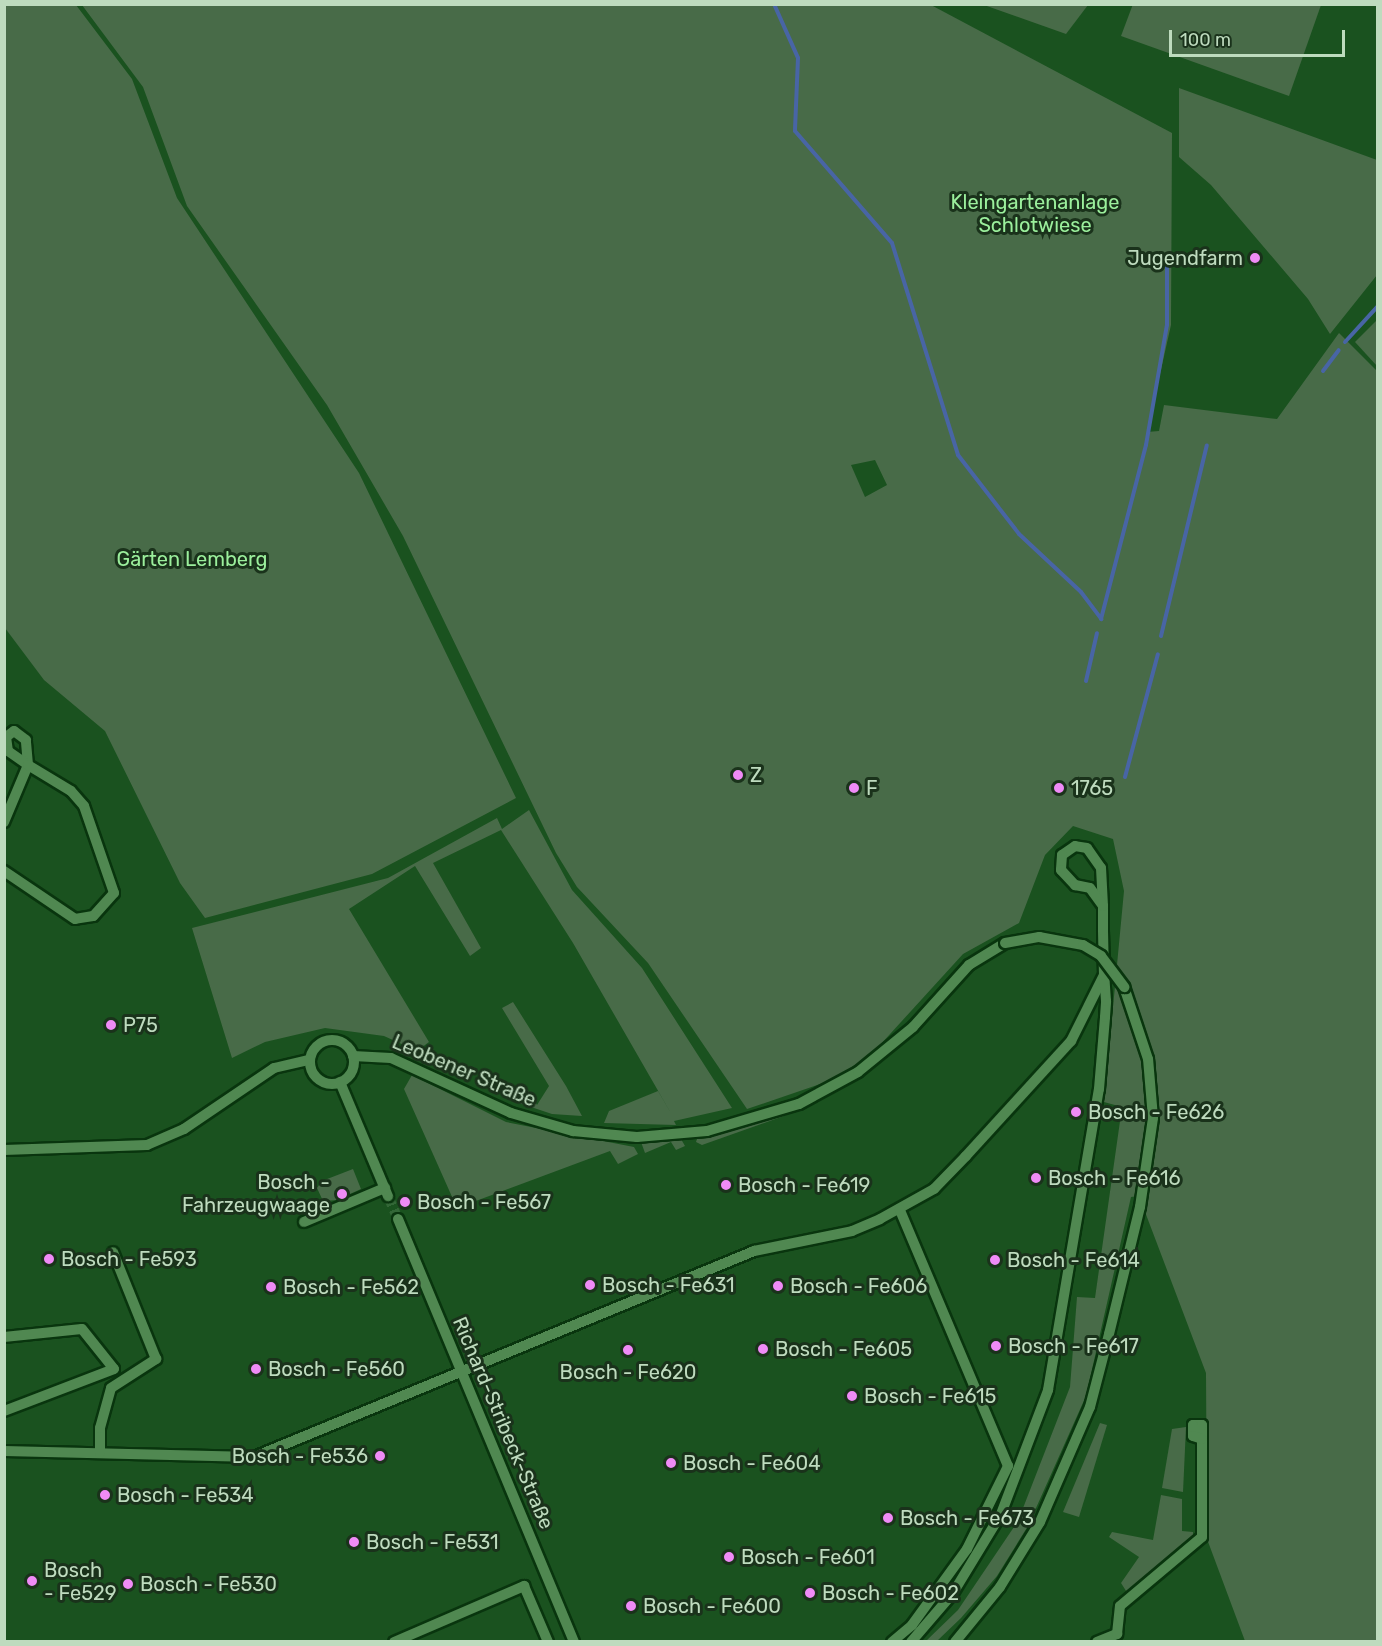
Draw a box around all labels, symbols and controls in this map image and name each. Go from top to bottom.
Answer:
scale bar [1172,18,1348,56]
text: 100 m [1180,29,1231,51]
park label: Kleingartenanlage Schlotwiese [951,191,1119,238]
place label: Jugendfarm [1127,246,1243,270]
marker: Jugendfarm [1248,251,1262,265]
park label: Gärten Lemberg [117,547,267,571]
place label: Z [750,763,762,787]
marker: Z [731,768,745,782]
place label: F [866,776,878,800]
place label: 1765 [1071,776,1113,800]
marker: F [847,781,861,795]
marker: 1765 [1052,781,1066,795]
place label: P75 [123,1013,158,1037]
marker: P75 [104,1018,118,1032]
street label: Leobener Straße [388,1030,540,1112]
place label: Bosch - Fe626 [1088,1100,1224,1124]
marker: Bosch - Fe626 [1069,1105,1083,1119]
place label: Bosch - Fe616 [1048,1166,1181,1190]
place label: Bosch - Fahrzeugwaage [182,1170,330,1217]
marker: Bosch - Fe616 [1029,1171,1043,1185]
place label: Bosch - Fe619 [738,1173,870,1197]
marker: Bosch - Fe619 [719,1178,733,1192]
marker: Bosch - Fahrzeugwaage [335,1187,349,1201]
place label: Bosch - Fe567 [417,1190,551,1214]
marker: Bosch - Fe567 [398,1195,412,1209]
place label: Bosch - Fe593 [61,1247,197,1271]
place label: Bosch - Fe614 [1007,1248,1140,1272]
marker: Bosch - Fe593 [42,1252,56,1266]
marker: Bosch - Fe614 [988,1253,1002,1267]
place label: Bosch - Fe631 [602,1273,735,1297]
place label: Bosch - Fe606 [790,1274,927,1298]
place label: Bosch - Fe562 [283,1275,419,1299]
marker: Bosch - Fe631 [583,1278,597,1292]
marker: Bosch - Fe606 [771,1279,785,1293]
marker: Bosch - Fe562 [264,1280,278,1294]
street label: Richard-Stribeck-Straße [447,1313,559,1533]
place label: Bosch - Fe617 [1008,1334,1139,1358]
place label: Bosch - Fe605 [775,1337,912,1361]
marker: Bosch - Fe617 [989,1339,1003,1353]
marker: Bosch - Fe605 [756,1342,770,1356]
marker: Bosch - Fe620 [621,1343,635,1357]
place label: Bosch - Fe560 [268,1357,405,1381]
place label: Bosch - Fe620 [560,1360,696,1384]
marker: Bosch - Fe560 [249,1362,263,1376]
place label: Bosch - Fe615 [864,1384,996,1408]
marker: Bosch - Fe615 [845,1389,859,1403]
place label: Bosch - Fe536 [232,1444,368,1468]
marker: Bosch - Fe536 [373,1449,387,1463]
place label: Bosch - Fe604 [683,1451,821,1475]
marker: Bosch - Fe604 [664,1456,678,1470]
place label: Bosch - Fe534 [117,1483,254,1507]
marker: Bosch - Fe534 [98,1488,112,1502]
place label: Bosch - Fe673 [900,1506,1034,1530]
marker: Bosch - Fe673 [881,1511,895,1525]
place label: Bosch - Fe531 [366,1530,498,1554]
marker: Bosch - Fe531 [347,1535,361,1549]
place label: Bosch - Fe601 [741,1545,875,1569]
marker: Bosch - Fe601 [722,1550,736,1564]
place label: Bosch - Fe529 [44,1558,117,1605]
place label: Bosch - Fe530 [140,1572,277,1596]
marker: Bosch - Fe529 [25,1574,39,1588]
marker: Bosch - Fe530 [121,1577,135,1591]
place label: Bosch - Fe602 [822,1581,959,1605]
marker: Bosch - Fe602 [803,1586,817,1600]
place label: Bosch - Fe600 [643,1594,781,1618]
marker: Bosch - Fe600 [624,1599,638,1613]

